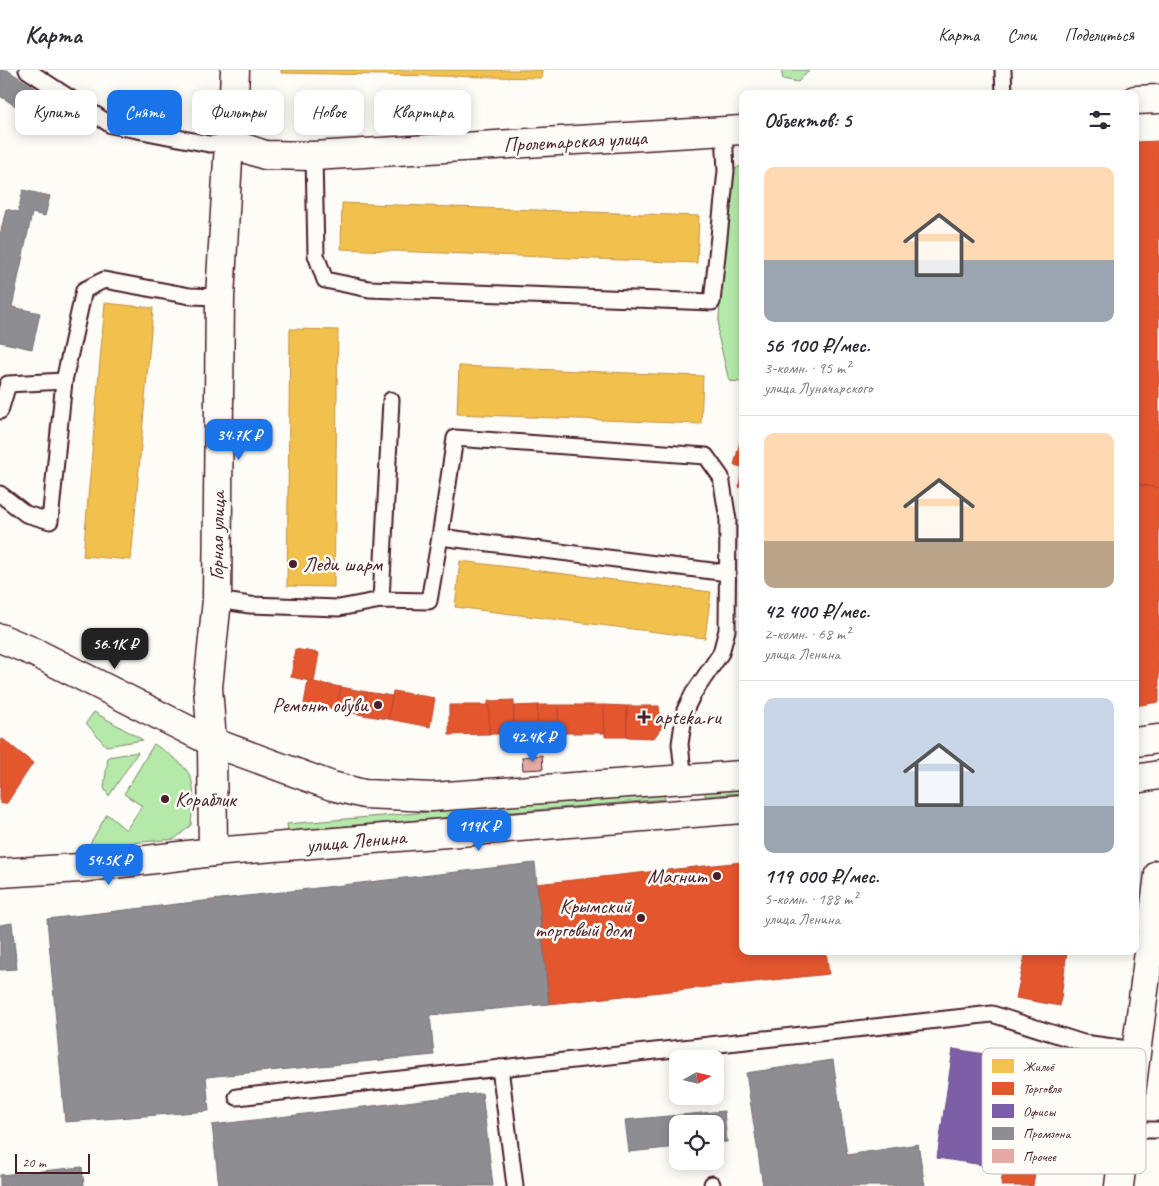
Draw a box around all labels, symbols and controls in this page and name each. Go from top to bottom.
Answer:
text: Карта [25,20,82,50]
text: Карта [938,24,979,46]
text: Слои [1007,24,1036,46]
text: Поделиться [1064,24,1134,46]
chip: Купить [15,90,97,135]
chip: Снять [107,90,182,135]
chip: Фильтры [192,90,284,135]
chip: Новое [294,90,364,135]
chip: Квартира [374,90,471,135]
icon: filters [1086,106,1114,134]
text: Объектов: 5 [764,107,852,133]
street label: Пролетарская улица [503,124,649,158]
icon: home [894,200,984,290]
text: 56 100 ₽/мес. [764,332,870,358]
text: 3-комн. · 95 m² [764,358,850,378]
text: улица Луначарского [764,378,872,398]
pin: 34.7K ₽ [193,418,285,461]
text: 34.7K ₽ [217,425,261,445]
icon: home [894,465,984,555]
street label: Горная улица [203,489,231,581]
place label: Леди шарм [303,551,383,577]
marker: Леди шарм [287,558,299,570]
text: 42 400 ₽/мес. [764,598,870,624]
text: 2-комн. · 68 m² [764,624,850,644]
pin: 56.1K ₽ [69,628,161,670]
text: 56.1K ₽ [92,634,138,654]
text: улица Ленина [764,644,840,664]
place label: Ремонт обуви [272,692,370,718]
marker: Ремонт обуви [372,699,384,711]
place label: apteka.ru [654,704,722,730]
marker: apteka.ru [638,711,650,723]
pin: 42.4K ₽ [487,720,579,763]
text: 42.4K ₽ [510,727,556,747]
icon: home [894,730,984,820]
place label: Кораблик [175,786,238,812]
marker: Кораблик [159,793,171,805]
pin: 119K ₽ [438,810,520,852]
text: 119K ₽ [458,816,500,836]
street label: улица Ленина [303,823,409,858]
pin: 54.5K ₽ [63,844,155,886]
text: 54.5K ₽ [87,850,131,870]
place label: Магнит [647,863,708,889]
text: 119 000 ₽/мес. [764,863,879,889]
marker: Магнит [711,870,723,882]
text: 5-комн. · 188 m² [764,889,857,909]
place label: Крымский торговый дом [535,893,633,943]
text: улица Ленина [764,909,840,929]
marker: Крымский торговый дом [635,912,647,924]
legend [982,1048,1146,1174]
north arrow [669,1050,724,1105]
map controls [669,1050,724,1170]
text: Жильё [1023,1058,1056,1075]
text: Торговля [1023,1080,1062,1097]
text: Офисы [1023,1103,1057,1120]
button: locate [669,1115,724,1170]
text: Промзона [1023,1125,1071,1142]
text: Прочее [1023,1148,1057,1165]
scale bar [15,1151,90,1174]
text: 20 m [22,1154,46,1171]

